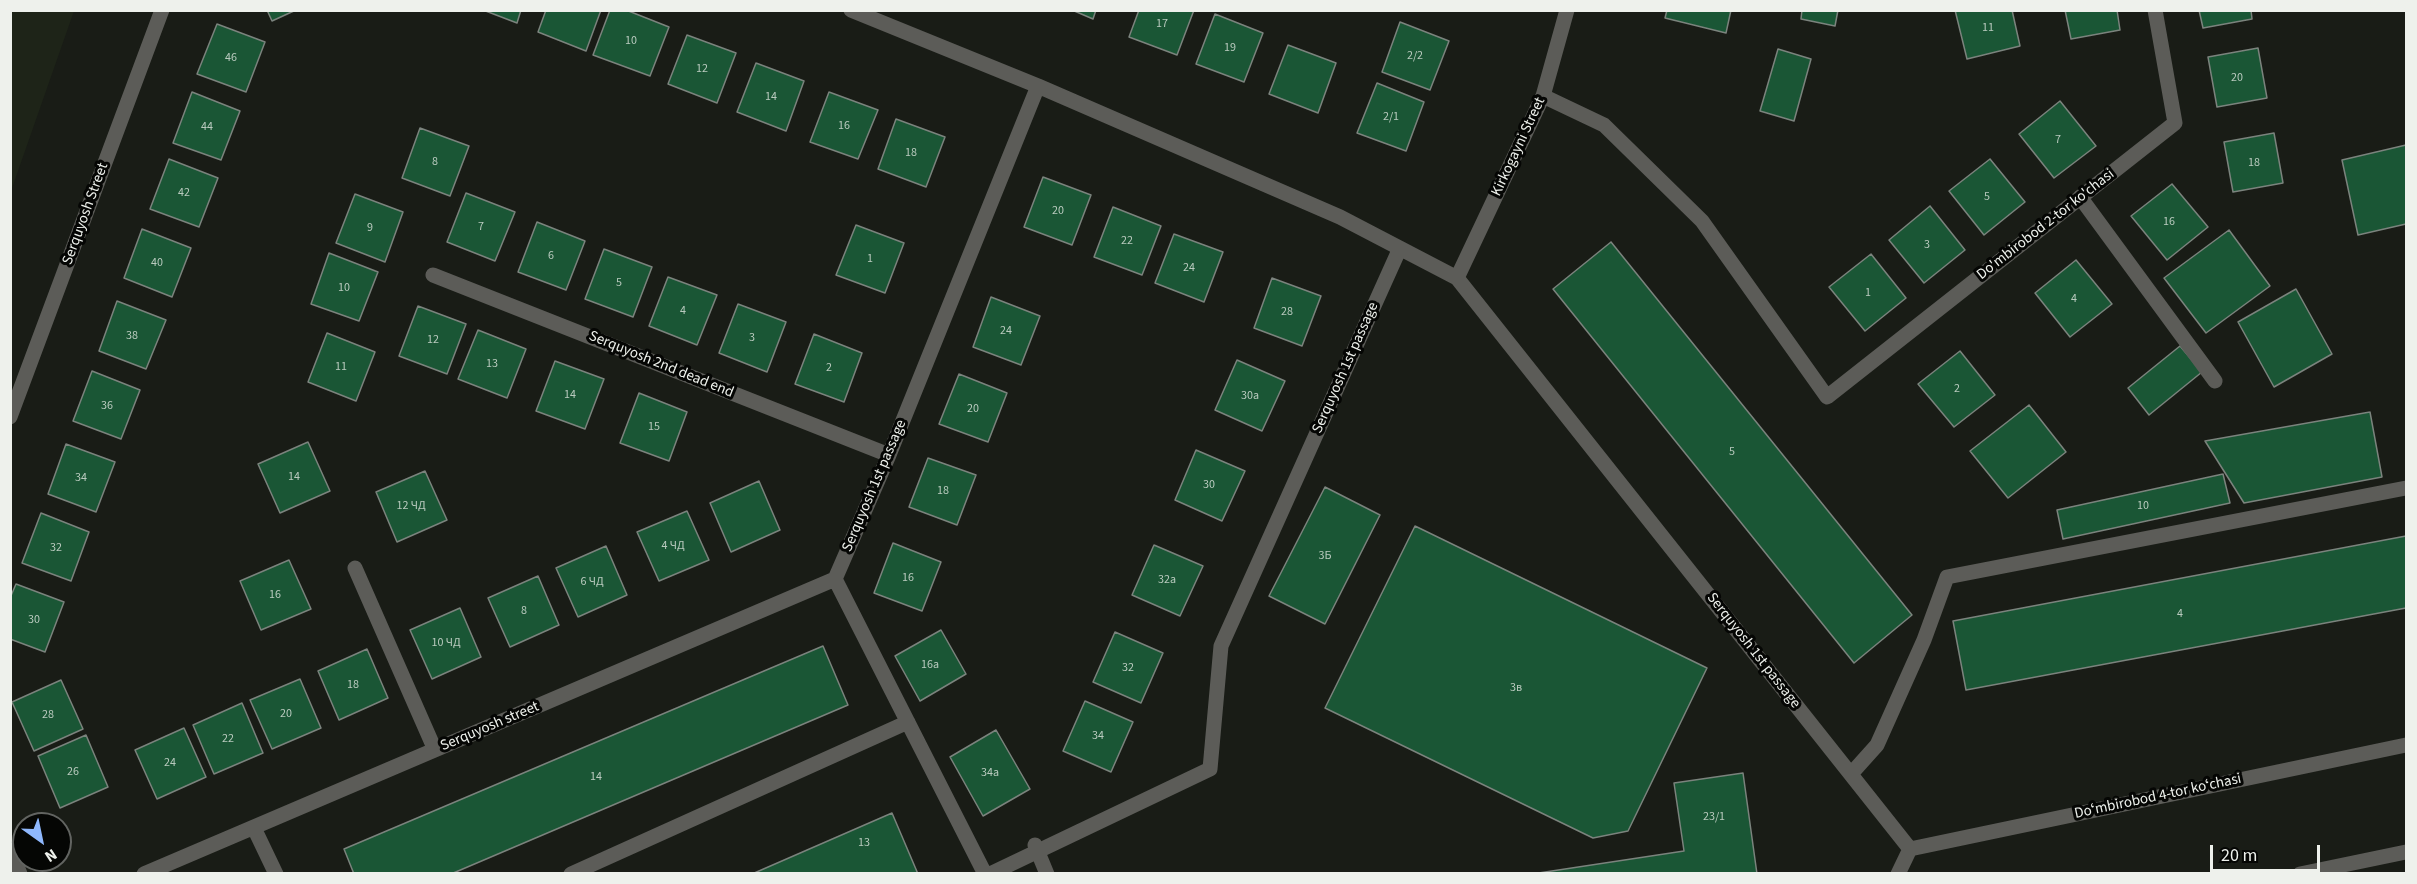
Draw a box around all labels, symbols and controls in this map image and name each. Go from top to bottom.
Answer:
house number: 17 [1156,17,1168,31]
house number: 11 [1982,21,1994,35]
house number: 10 [625,34,637,48]
house number: 19 [1224,41,1236,55]
house number: 2/2 [1407,49,1423,63]
house number: 46 [225,51,237,65]
house number: 12 [696,62,708,76]
house number: 20 [2231,71,2243,85]
house number: 14 [765,90,777,104]
street label: Kirkogayni Street [1488,95,1550,199]
house number: 2/1 [1383,110,1399,124]
house number: 16 [838,119,850,133]
house number: 44 [201,120,213,134]
house number: 7 [2055,133,2061,147]
house number: 18 [905,146,917,160]
house number: 8 [432,155,438,169]
house number: 18 [2248,156,2260,170]
street label: Serquyosh Street [59,161,113,267]
street label: Do'mbirobod 2-tor ko'chasi [1974,166,2118,284]
house number: 42 [178,186,190,200]
house number: 5 [1984,190,1990,204]
house number: 20 [1052,204,1064,218]
house number: 16 [2163,215,2175,229]
house number: 7 [478,220,484,234]
house number: 9 [367,221,373,235]
house number: 22 [1121,234,1133,248]
house number: 3 [1924,238,1930,252]
house number: 6 [548,249,554,263]
house number: 1 [867,252,873,266]
house number: 40 [151,256,163,270]
house number: 24 [1183,261,1195,275]
house number: 5 [616,276,622,290]
house number: 10 [338,281,350,295]
house number: 1 [1865,286,1871,300]
house number: 4 [2071,292,2077,306]
street label: Serquyosh 1st passage [1309,300,1383,436]
house number: 4 [680,304,686,318]
house number: 28 [1281,305,1293,319]
house number: 24 [1000,324,1012,338]
street label: Serquyosh 2nd dead end [586,328,736,402]
house number: 38 [126,329,138,343]
house number: 3 [749,331,755,345]
house number: 12 [427,333,439,347]
house number: 13 [486,357,498,371]
house number: 11 [335,360,347,374]
house number: 2 [826,361,832,375]
house number: 2 [1954,382,1960,396]
house number: 14 [564,388,576,402]
house number: 30а [1241,389,1259,403]
house number: 36 [101,399,113,413]
house number: 20 [967,402,979,416]
street label: Serquyosh 1st passage [839,417,911,555]
house number: 15 [648,420,660,434]
house number: 5 [1729,445,1735,459]
house number: 14 [288,470,300,484]
house number: 34 [75,471,87,485]
house number: 30 [1203,478,1215,492]
house number: 18 [937,484,949,498]
house number: 12 ЧД [396,499,426,513]
house number: 10 [2137,499,2149,513]
house number: 4 ЧД [661,539,685,553]
house number: 32 [50,541,62,555]
house number: 3Б [1319,549,1331,563]
house number: 16 [902,571,914,585]
house number: 32a [1158,573,1176,587]
house number: 6 ЧД [580,575,604,589]
house number: 16 [269,588,281,602]
street label: Serquyosh 1st passage [1702,590,1804,712]
house number: 8 [521,604,527,618]
house number: 4 [2177,607,2183,621]
house number: 30 [28,613,40,627]
house number: 10 ЧД [431,636,461,650]
house number: 16а [921,658,939,672]
house number: 32 [1122,661,1134,675]
house number: 18 [347,678,359,692]
house number: 3в [1510,681,1522,695]
street label: Serquyosh street [438,698,542,756]
house number: 20 [280,707,292,721]
house number: 28 [42,708,54,722]
house number: 34 [1092,729,1104,743]
house number: 22 [222,732,234,746]
house number: 24 [164,756,176,770]
house number: 26 [67,765,79,779]
house number: 34а [981,766,999,780]
house number: 14 [590,770,602,784]
street label: Doʻmbirobod 4-tor koʻchasi [2073,770,2243,824]
house number: 23/1 [1703,810,1725,824]
north arrow [12,812,72,872]
scale bar [2213,833,2322,871]
house number: 13 [858,836,870,850]
text: N [40,843,61,868]
text: 20 m [2221,843,2257,868]

